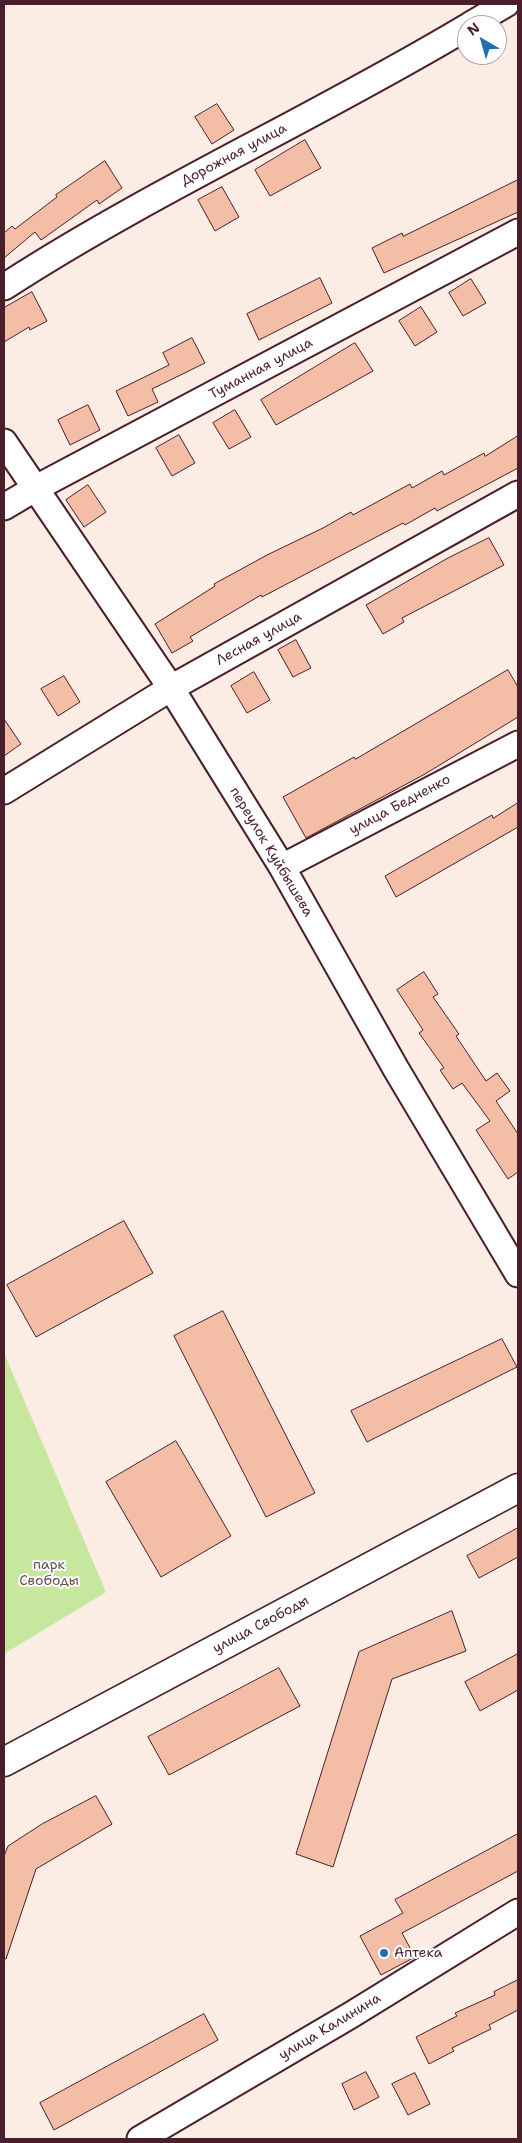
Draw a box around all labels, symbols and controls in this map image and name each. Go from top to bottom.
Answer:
north arrow [457,15,507,65]
text: N [463,18,483,39]
street label: Дорожная улица [178,120,290,190]
street label: Туманная улица [206,335,316,403]
street label: Лесная улица [213,609,305,669]
street label: улица Бедненко [347,771,453,839]
street label: переулок Куйбышева [226,784,316,920]
park label: парк Свободы [19,1557,79,1590]
street label: улица Свободы [210,1593,312,1657]
place label: Аптека [394,1945,442,1961]
marker: Аптека [378,1947,390,1959]
street label: улица Калинина [276,1990,384,2064]

